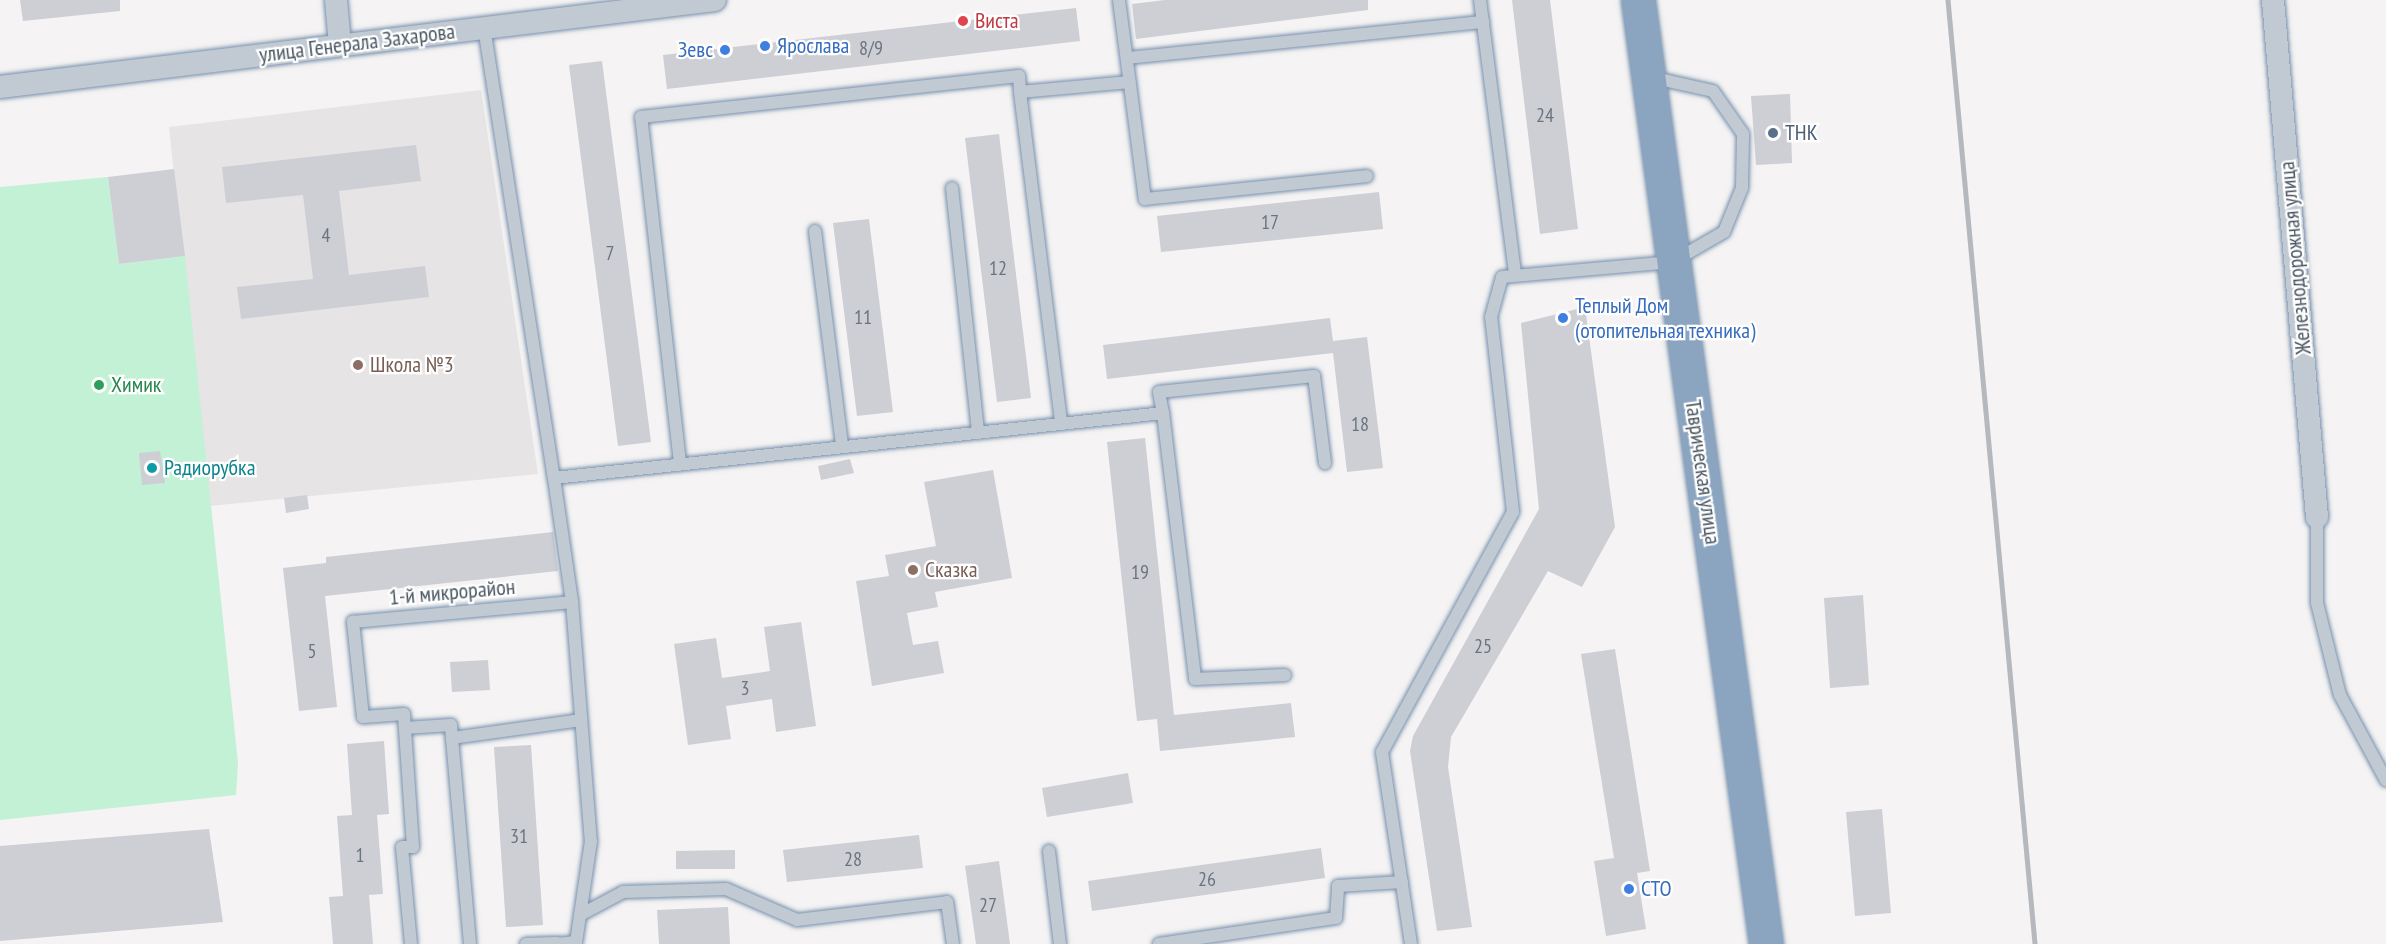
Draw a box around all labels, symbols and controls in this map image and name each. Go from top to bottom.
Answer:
place label: Виста [975,8,1018,34]
marker: Виста [956,14,970,28]
street label: улица Генерала Захарова [258,18,456,68]
place label: Ярослава [777,33,849,59]
house number: 8/9 [859,36,883,60]
place label: Зевс [678,37,713,63]
marker: Ярослава [758,39,772,53]
marker: Зевс [718,43,732,57]
house number: 24 [1536,103,1554,127]
place label: ТНК [1785,120,1817,146]
marker: ТНК [1766,126,1780,140]
street label: Железнодорожная улица [2273,160,2317,356]
house number: 17 [1261,210,1279,234]
house number: 4 [322,223,330,247]
house number: 7 [606,241,614,265]
house number: 12 [989,256,1007,280]
place label: Теплый Дом (отопительная техника) [1575,292,1755,344]
house number: 11 [854,305,872,329]
marker: Теплый Дом (отопительная техника) [1556,311,1570,325]
place label: Школа №3 [370,352,454,378]
marker: Школа №3 [351,358,365,372]
place label: Химик [111,372,161,398]
marker: Химик [92,378,106,392]
street label: Таврическая улица [1680,398,1726,546]
house number: 18 [1351,412,1369,436]
place label: Радиорубка [164,455,255,481]
marker: Радиорубка [145,461,159,475]
place label: Сказка [925,557,977,583]
house number: 19 [1131,560,1149,584]
marker: Сказка [906,563,920,577]
street label: 1-й микрорайон [388,573,516,611]
house number: 25 [1474,634,1492,658]
house number: 5 [308,639,316,663]
house number: 3 [741,676,749,700]
house number: 31 [510,824,528,848]
house number: 1 [356,843,364,867]
house number: 28 [844,847,862,871]
house number: 26 [1198,867,1216,891]
place label: СТО [1641,876,1672,902]
marker: СТО [1622,882,1636,896]
house number: 27 [979,893,997,917]

